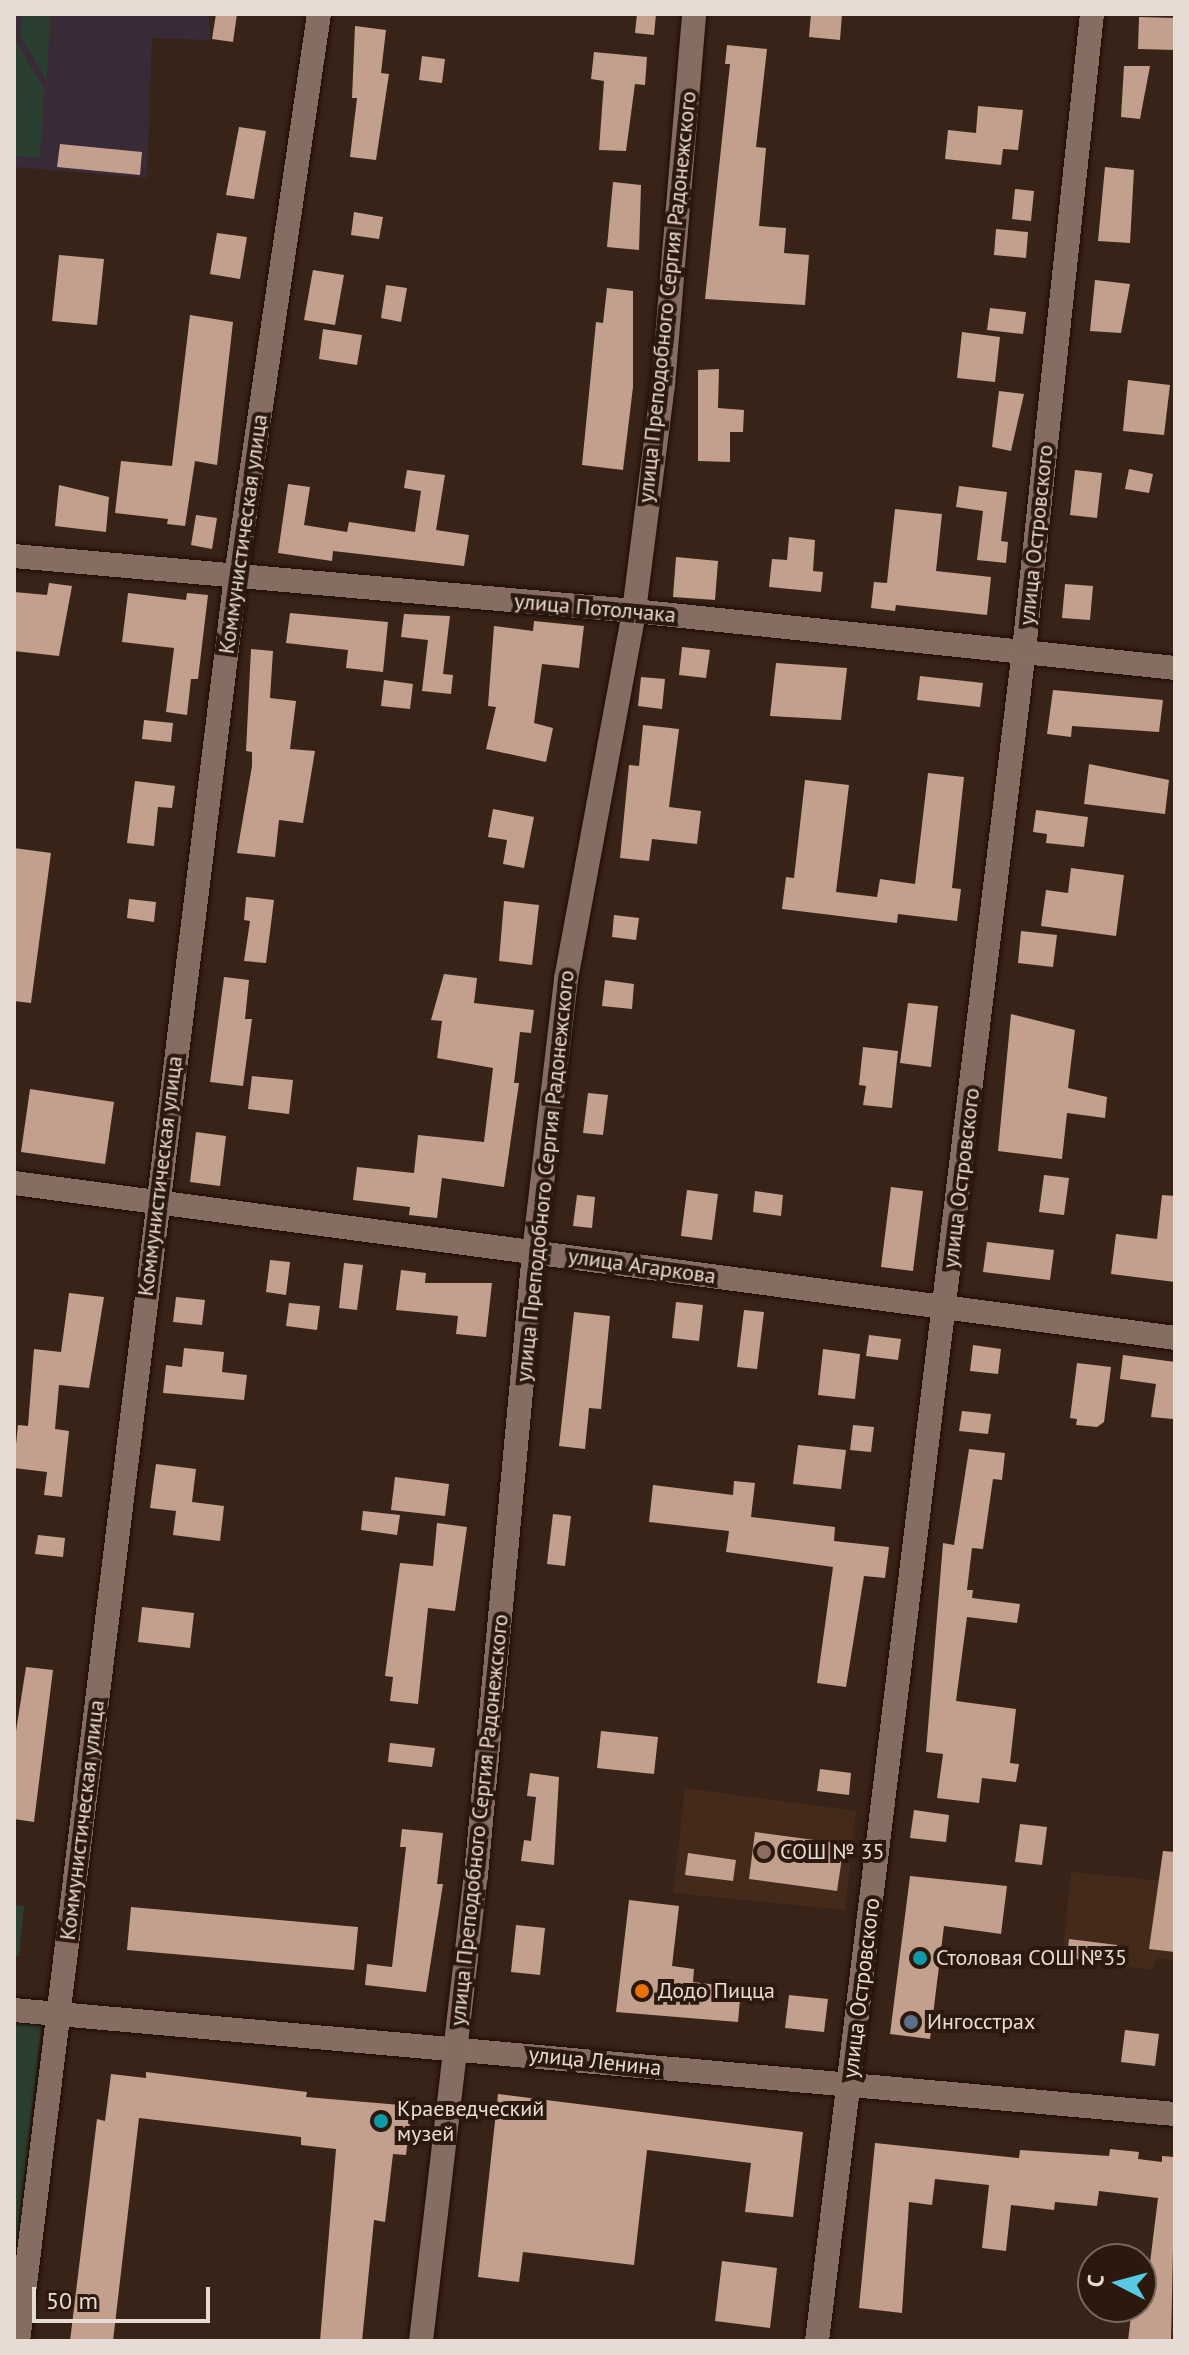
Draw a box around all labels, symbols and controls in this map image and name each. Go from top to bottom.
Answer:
street label: улица Преподобного Сергия Радонежского [632,90,702,504]
street label: Коммунистическая улица [213,412,273,656]
street label: улица Островского [1013,443,1059,627]
street label: улица Потолчака [513,588,677,628]
street label: улица Преподобного Сергия Радонежского [510,969,580,1383]
street label: Коммунистическая улица [132,1054,188,1298]
street label: улица Островского [937,1086,985,1270]
street label: улица Агаркова [566,1243,718,1289]
street label: улица Преподобного Сергия Радонежского [444,1613,514,2027]
street label: Коммунистическая улица [54,1698,110,1942]
place label: СОШ № 35 [780,1839,885,1865]
marker: СОШ № 35 [755,1843,773,1861]
street label: улица Островского [837,1896,885,2080]
place label: Столовая СОШ №35 [936,1945,1127,1971]
marker: Столовая СОШ №35 [911,1949,929,1967]
place label: Додо Пицца [658,1978,775,2004]
marker: Додо Пицца [633,1982,651,2000]
place label: Ингосстрах [927,2009,1035,2035]
marker: Ингосстрах [902,2013,920,2031]
street label: улица Ленина [527,2041,663,2081]
place label: Краеведческий музей [397,2095,544,2146]
marker: Краеведческий музей [372,2112,390,2130]
north arrow [1077,2243,1157,2323]
scale bar [36,2271,214,2321]
text: С [1081,2273,1110,2288]
text: 50 m [46,2285,98,2316]

